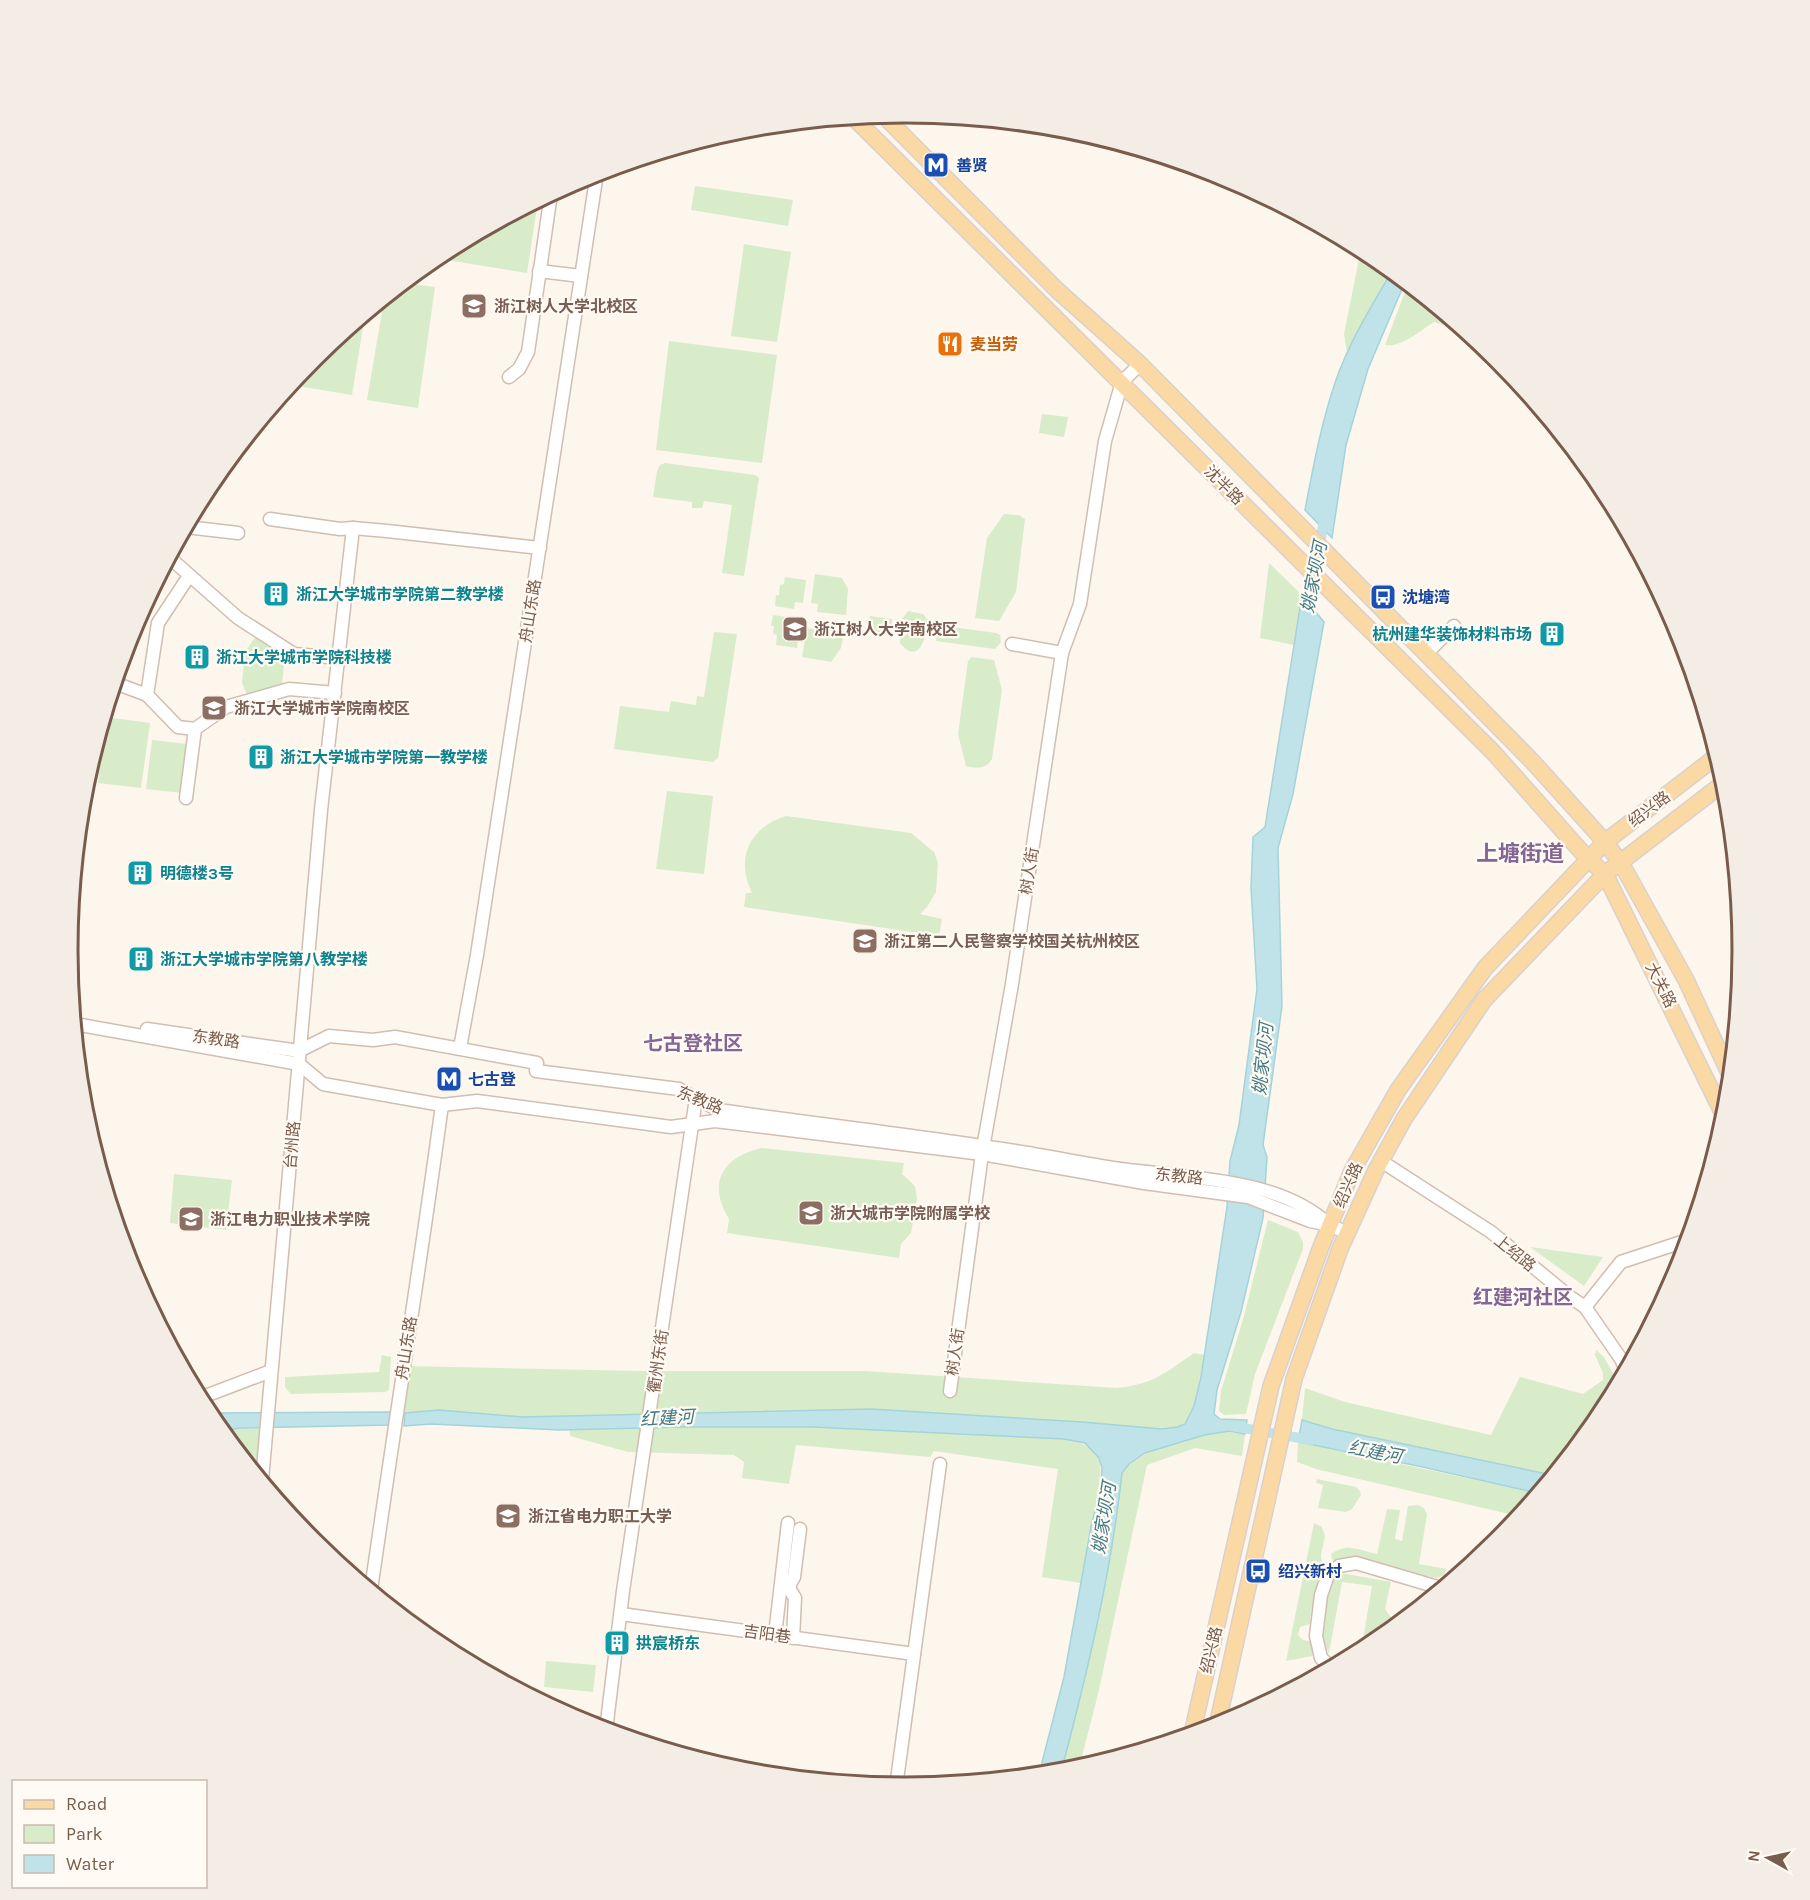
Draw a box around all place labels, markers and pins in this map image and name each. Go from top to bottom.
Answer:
metro station icon: 善贤 [921,150,951,180]
place label: 善贤 [956,156,988,175]
school or university icon: 浙江树人大学北校区 [459,291,489,321]
place label: 浙江树人大学北校区 [494,297,638,316]
restaurant icon: 麦当劳 [935,329,965,359]
place label: 麦当劳 [970,335,1018,354]
building icon: 浙江大学城市学院第二教学楼 [261,579,291,609]
bus stop icon: 沈塘湾 [1368,582,1398,612]
place label: 浙江大学城市学院第二教学楼 [296,585,504,604]
place label: 沈塘湾 [1402,588,1450,607]
school or university icon: 浙江树人大学南校区 [780,614,810,644]
building icon: 杭州建华装饰材料市场 [1537,619,1567,649]
place label: 浙江树人大学南校区 [814,620,958,639]
place label: 杭州建华装饰材料市场 [1372,625,1532,644]
building icon: 浙江大学城市学院科技楼 [182,642,212,672]
place label: 浙江大学城市学院科技楼 [216,648,392,667]
school or university icon: 浙江大学城市学院南校区 [199,693,229,723]
place label: 浙江大学城市学院南校区 [234,699,410,718]
building icon: 浙江大学城市学院第一教学楼 [246,742,276,772]
place label: 浙江大学城市学院第一教学楼 [280,748,488,767]
building icon: 明德楼3号 [125,858,155,888]
place label: 明德楼3号 [160,864,234,883]
school or university icon: 浙江第二人民警察学校国关杭州校区 [850,926,880,956]
place label: 浙江第二人民警察学校国关杭州校区 [884,932,1140,951]
building icon: 浙江大学城市学院第八教学楼 [126,944,156,974]
place label: 浙江大学城市学院第八教学楼 [160,950,368,969]
metro station icon: 七古登 [434,1064,464,1094]
place label: 七古登 [468,1070,516,1089]
school or university icon: 浙大城市学院附属学校 [796,1198,826,1228]
school or university icon: 浙江电力职业技术学院 [176,1204,206,1234]
place label: 浙大城市学院附属学校 [830,1204,991,1223]
place label: 浙江电力职业技术学院 [210,1210,370,1229]
school or university icon: 浙江省电力职工大学 [493,1501,523,1531]
place label: 浙江省电力职工大学 [528,1507,672,1526]
bus stop icon: 绍兴新村 [1243,1556,1273,1586]
place label: 绍兴新村 [1278,1562,1342,1581]
building icon: 拱宸桥东 [602,1628,632,1658]
place label: 拱宸桥东 [636,1634,700,1653]

